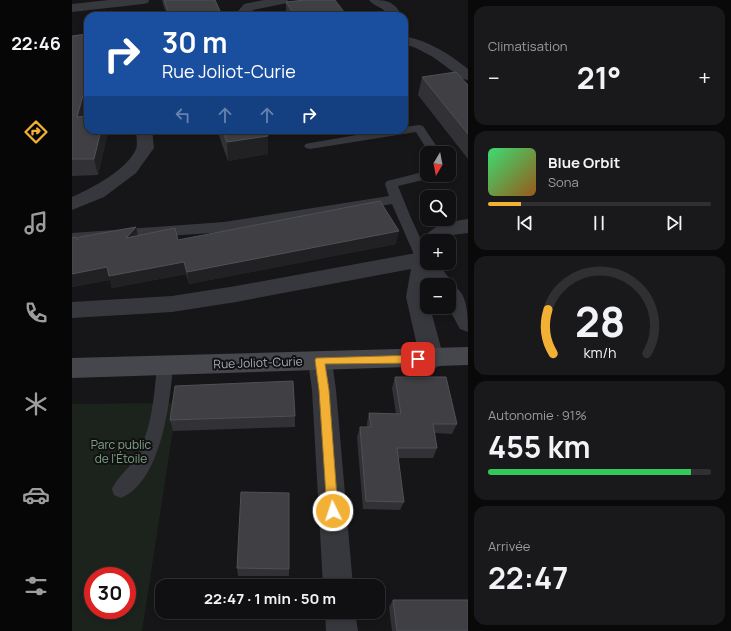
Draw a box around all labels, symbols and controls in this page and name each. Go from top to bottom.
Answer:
text: 30 m [162,23,227,61]
icon: right [96,28,148,80]
text: 22:46 [11,31,61,55]
text: Climatisation [488,37,568,55]
text: 21° [577,57,621,98]
text: Rue Joliot-Curie [162,59,296,83]
text: − [488,63,500,93]
text: + [698,63,711,93]
icon: left [172,104,194,126]
icon: ahead [214,104,236,126]
icon: ahead [256,104,278,126]
icon: right [298,104,320,126]
icon: directions [22,118,50,146]
north arrow [420,146,456,182]
map controls [420,146,456,314]
text: Blue Orbit [548,152,620,173]
text: Sona [548,173,579,191]
button: search [420,190,456,226]
icon: music [22,209,50,237]
icon: previous [514,212,536,234]
icon: pause [588,212,610,234]
icon: next [663,212,685,234]
button: + [420,234,456,270]
button: − [420,278,456,314]
text: 28 [574,292,625,348]
icon: phone [22,299,50,327]
pin [401,342,435,376]
text: km/h [583,342,616,361]
icon: arrive [407,348,429,370]
street label: Rue Joliot-Curie [213,352,303,373]
icon: climate [22,390,50,418]
text: Autonomie · 91% [488,406,587,424]
text: 455 km [488,426,591,467]
park label: Parc public de l'Étoile [91,436,152,467]
icon: car [22,481,50,509]
position arrow [312,490,354,532]
text: Arrivée [488,537,530,555]
text: 22:47 [488,557,568,598]
speed limit sign: 30 [84,567,136,619]
icon: filters [22,572,50,600]
text: 22:47 · 1 min · 50 m [204,588,336,609]

